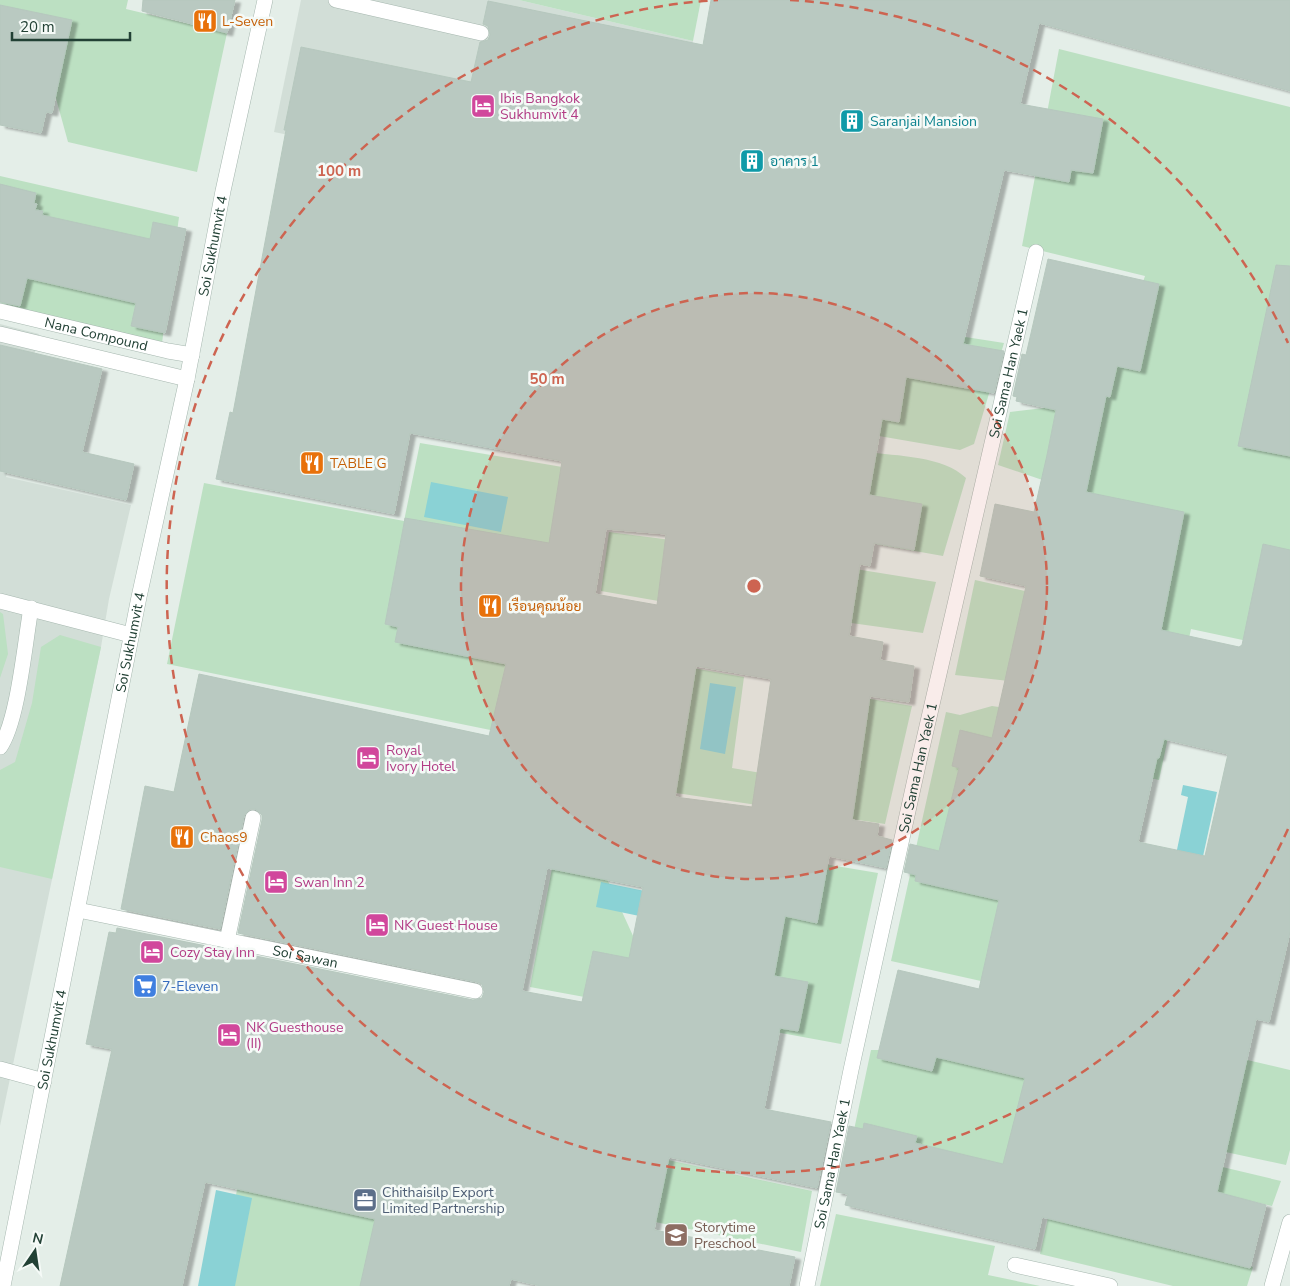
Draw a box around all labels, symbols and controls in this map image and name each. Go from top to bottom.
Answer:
restaurant icon: L-Seven [192,8,218,34]
scale bar [12,10,130,42]
place label: L-Seven [222,12,273,31]
text: 20 m [20,17,55,37]
place label: Ibis Bangkok Sukhumvit 4 [500,89,581,124]
hotel icon: Ibis Bangkok Sukhumvit 4 [470,93,496,119]
building icon: Saranjai Mansion [839,108,865,134]
place label: Saranjai Mansion [870,112,977,131]
building icon: อาคาร 1 [739,148,765,174]
place label: อาคาร 1 [770,152,819,171]
text: 100 m [317,161,361,181]
street label: Soi Sukhumvit 4 [194,194,232,298]
street label: Soi Sama Han Yaek 1 [985,306,1033,440]
street label: Nana Compound [43,313,150,356]
text: 50 m [529,369,565,389]
restaurant icon: TABLE G [299,450,325,476]
place label: TABLE G [330,454,387,473]
centre of rings [745,577,763,595]
street label: Soi Sukhumvit 4 [111,591,150,694]
restaurant icon: เรือนคุณน้อย [477,593,503,619]
place label: เรือนคุณน้อย [508,597,581,616]
street label: Soi Sama Han Yaek 1 [894,701,942,835]
place label: Royal Ivory Hotel [386,741,456,776]
hotel icon: Royal Ivory Hotel [355,745,381,771]
restaurant icon: Chaos9 [169,824,195,850]
place label: Chaos9 [200,828,248,847]
hotel icon: Swan Inn 2 [263,869,289,895]
place label: Swan Inn 2 [294,873,365,892]
hotel icon: NK Guest House [364,912,390,938]
place label: NK Guest House [394,916,498,935]
hotel icon: Cozy Stay Inn [139,939,165,965]
street label: Soi Sawan [271,941,340,973]
place label: Cozy Stay Inn [170,943,255,962]
supermarket icon: 7-Eleven [132,973,158,999]
place label: 7-Eleven [162,977,218,996]
street label: Soi Sukhumvit 4 [33,988,71,1092]
place label: NK Guesthouse (II) [246,1018,344,1053]
hotel icon: NK Guesthouse (II) [216,1022,242,1048]
street label: Soi Sama Han Yaek 1 [810,1096,855,1231]
place label: Chithaisilp Export Limited Partnership [382,1183,505,1218]
office icon: Chithaisilp Export Limited Partnership [352,1187,378,1213]
place label: Storytime Preschool [694,1218,757,1253]
school or university icon: Storytime Preschool [663,1222,689,1248]
north arrow [10,1226,60,1276]
text: N [31,1228,45,1249]

